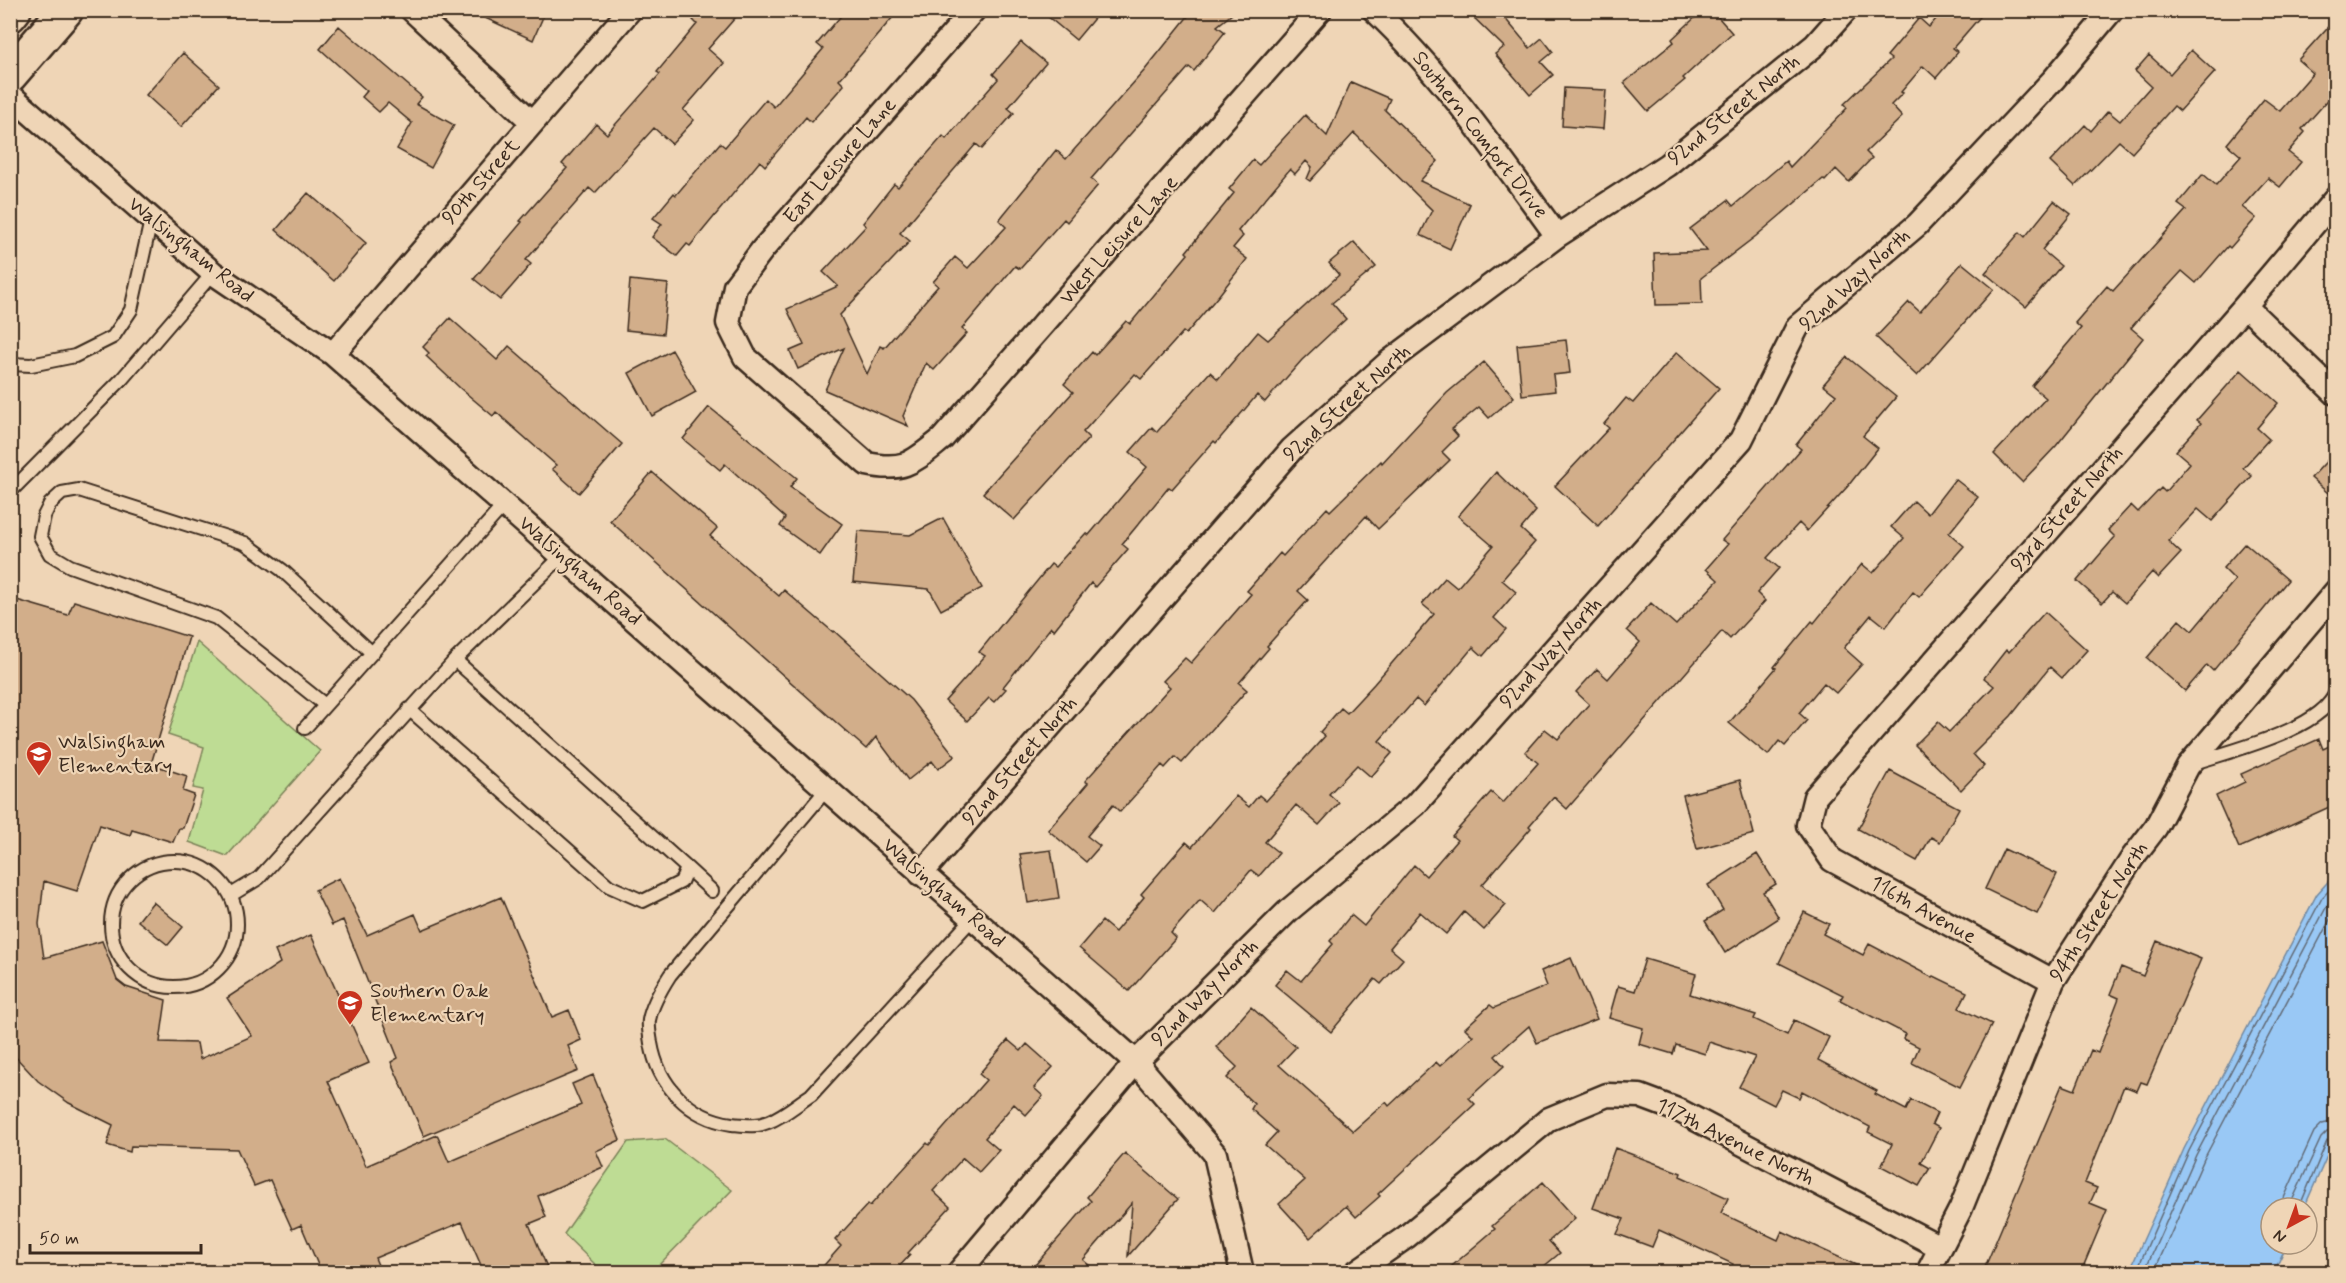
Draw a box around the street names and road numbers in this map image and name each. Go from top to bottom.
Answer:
street label: Southern Comfort Drive [1404,45,1554,226]
street label: 92nd Street North [1662,48,1806,172]
street label: East Leisure Lane [777,92,903,230]
street label: 90th Street [436,132,527,231]
street label: West Leisure Lane [1053,169,1185,311]
street label: Walsingham Road [121,190,260,311]
street label: 92nd Way North [1793,222,1917,338]
street label: 92nd Street North [1277,338,1417,468]
street label: 93rd Street North [2004,440,2130,578]
street label: Walsingham Road [511,510,648,634]
street label: 92nd Way North [1493,591,1609,715]
street label: 92nd Street North [956,690,1084,832]
street label: Walsingham Road [875,832,1012,956]
street label: 94th Street North [2043,837,2155,987]
street label: 116th Avenue [1865,869,1981,951]
street label: 92nd Way North [1145,933,1265,1053]
street label: 117th Avenue North [1651,1091,1819,1193]

